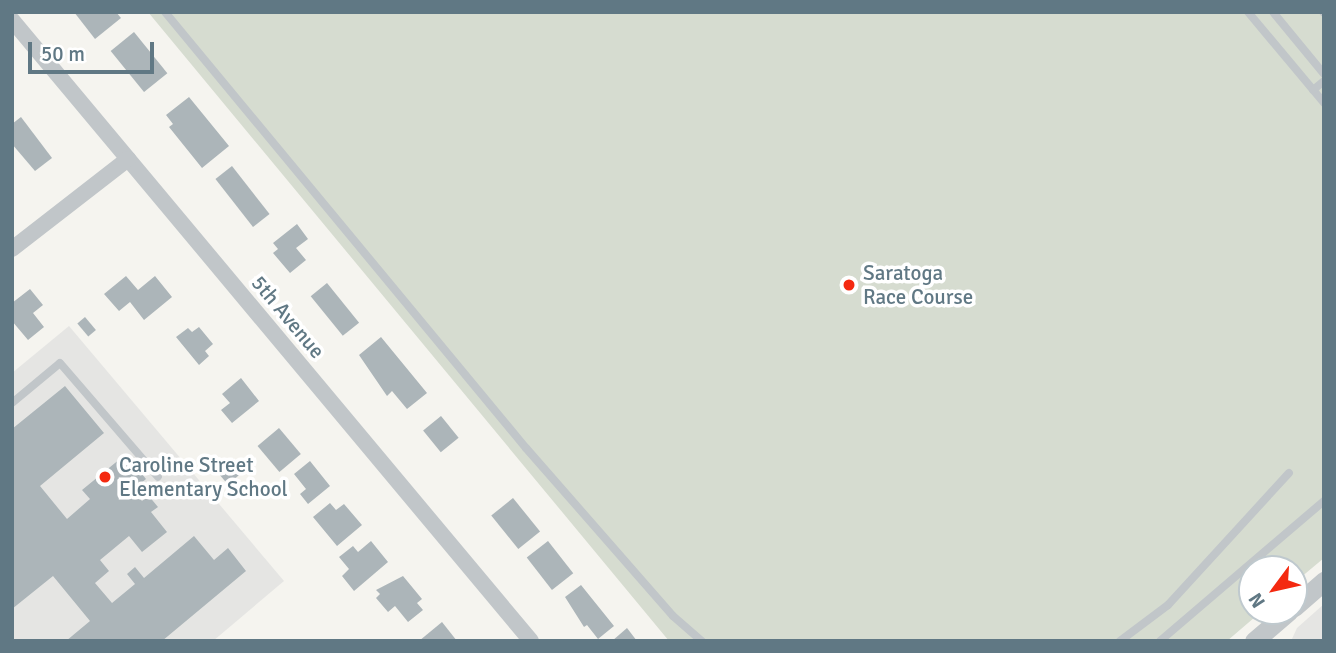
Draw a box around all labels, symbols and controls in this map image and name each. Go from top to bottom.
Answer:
scale bar [32,28,158,72]
text: 50 m [41,41,85,67]
place label: Saratoga Race Course [863,260,973,310]
street label: 5th Avenue [246,270,330,364]
marker: Saratoga Race Course [841,277,857,293]
place label: Caroline Street Elementary School [119,452,288,502]
marker: Caroline Street Elementary School [97,469,113,485]
north arrow [1238,555,1308,625]
text: N [1243,588,1271,612]

